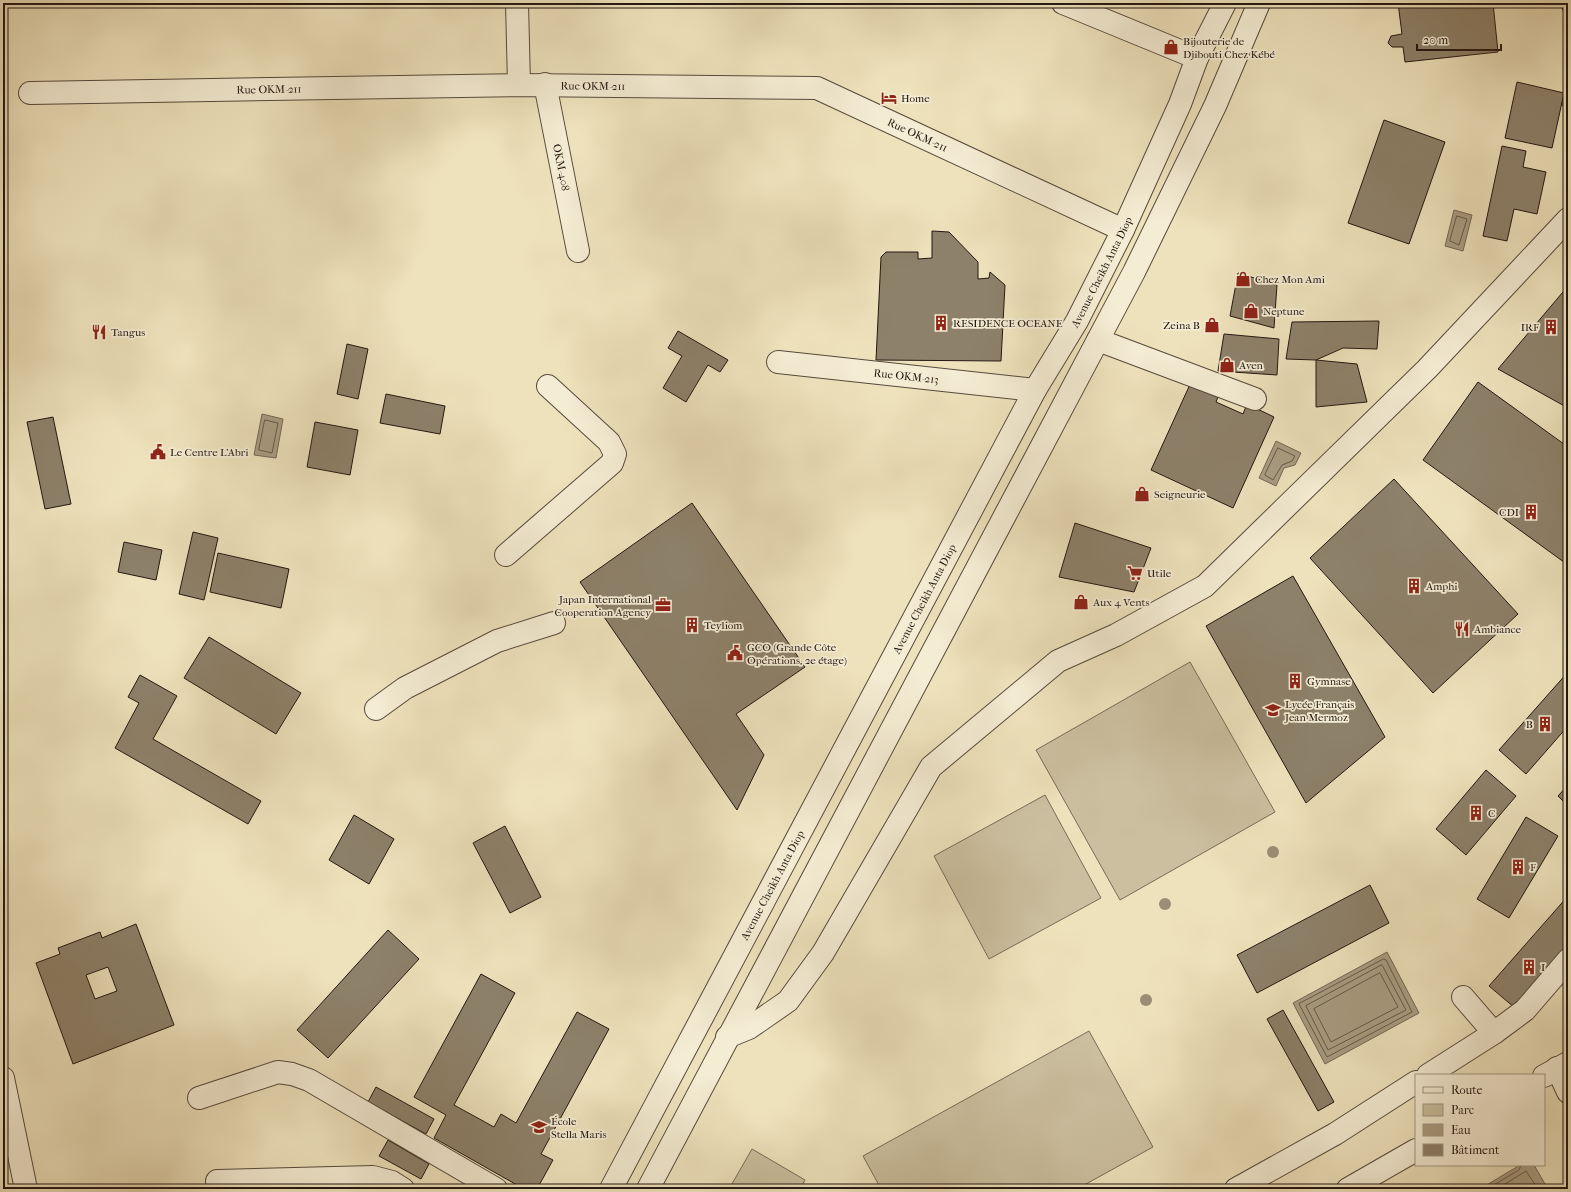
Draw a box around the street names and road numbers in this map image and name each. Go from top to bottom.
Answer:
street label: Rue OKM-211 [560,79,625,93]
street label: Rue OKM-211 [236,82,302,96]
street label: Rue OKM-211 [885,115,950,154]
street label: OKM-408 [550,143,572,192]
street label: Avenue Cheikh Anta Diop [1068,215,1135,331]
street label: Rue OKM-213 [873,366,939,386]
street label: Avenue Cheikh Anta Diop [889,542,959,657]
street label: Avenue Cheikh Anta Diop [737,828,807,943]

